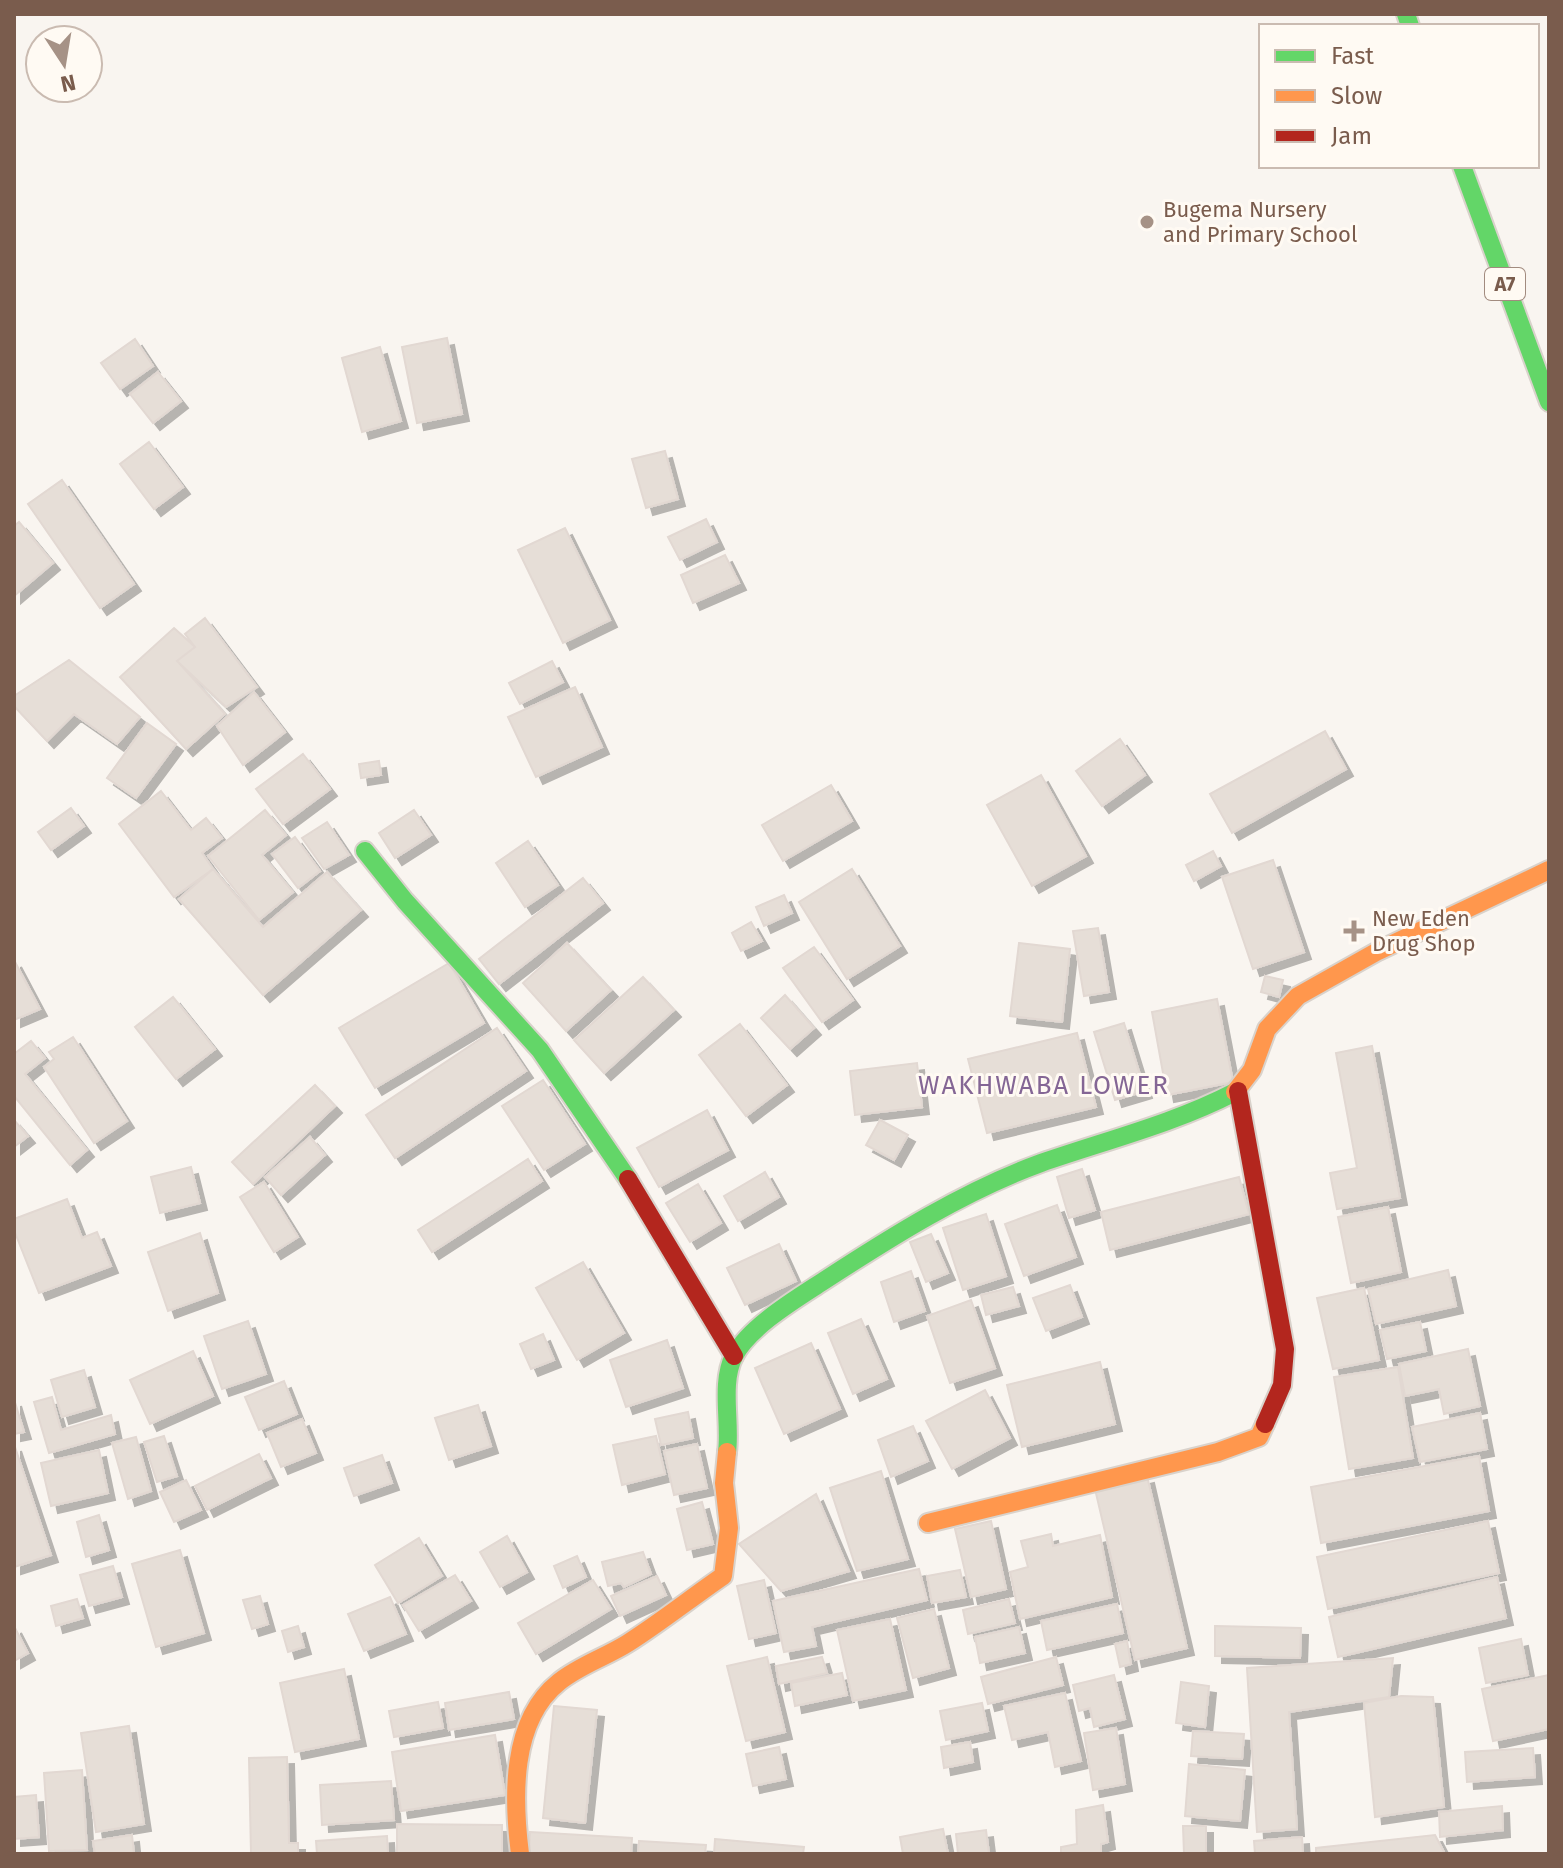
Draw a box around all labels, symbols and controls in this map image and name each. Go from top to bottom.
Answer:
north arrow [24,24,104,104]
legend [1259,24,1539,168]
text: Fast [1331,42,1374,70]
text: N [58,68,78,98]
text: Slow [1331,82,1382,110]
text: Jam [1331,122,1372,150]
place label: Bugema Nursery and Primary School [1163,196,1357,248]
marker: Bugema Nursery and Primary School [1138,213,1156,231]
road number: A7 [1485,268,1525,300]
place label: New Eden Drug Shop [1372,905,1476,957]
marker: New Eden Drug Shop [1343,920,1365,942]
district label: WAKHWABA LOWER [918,1070,1170,1101]

